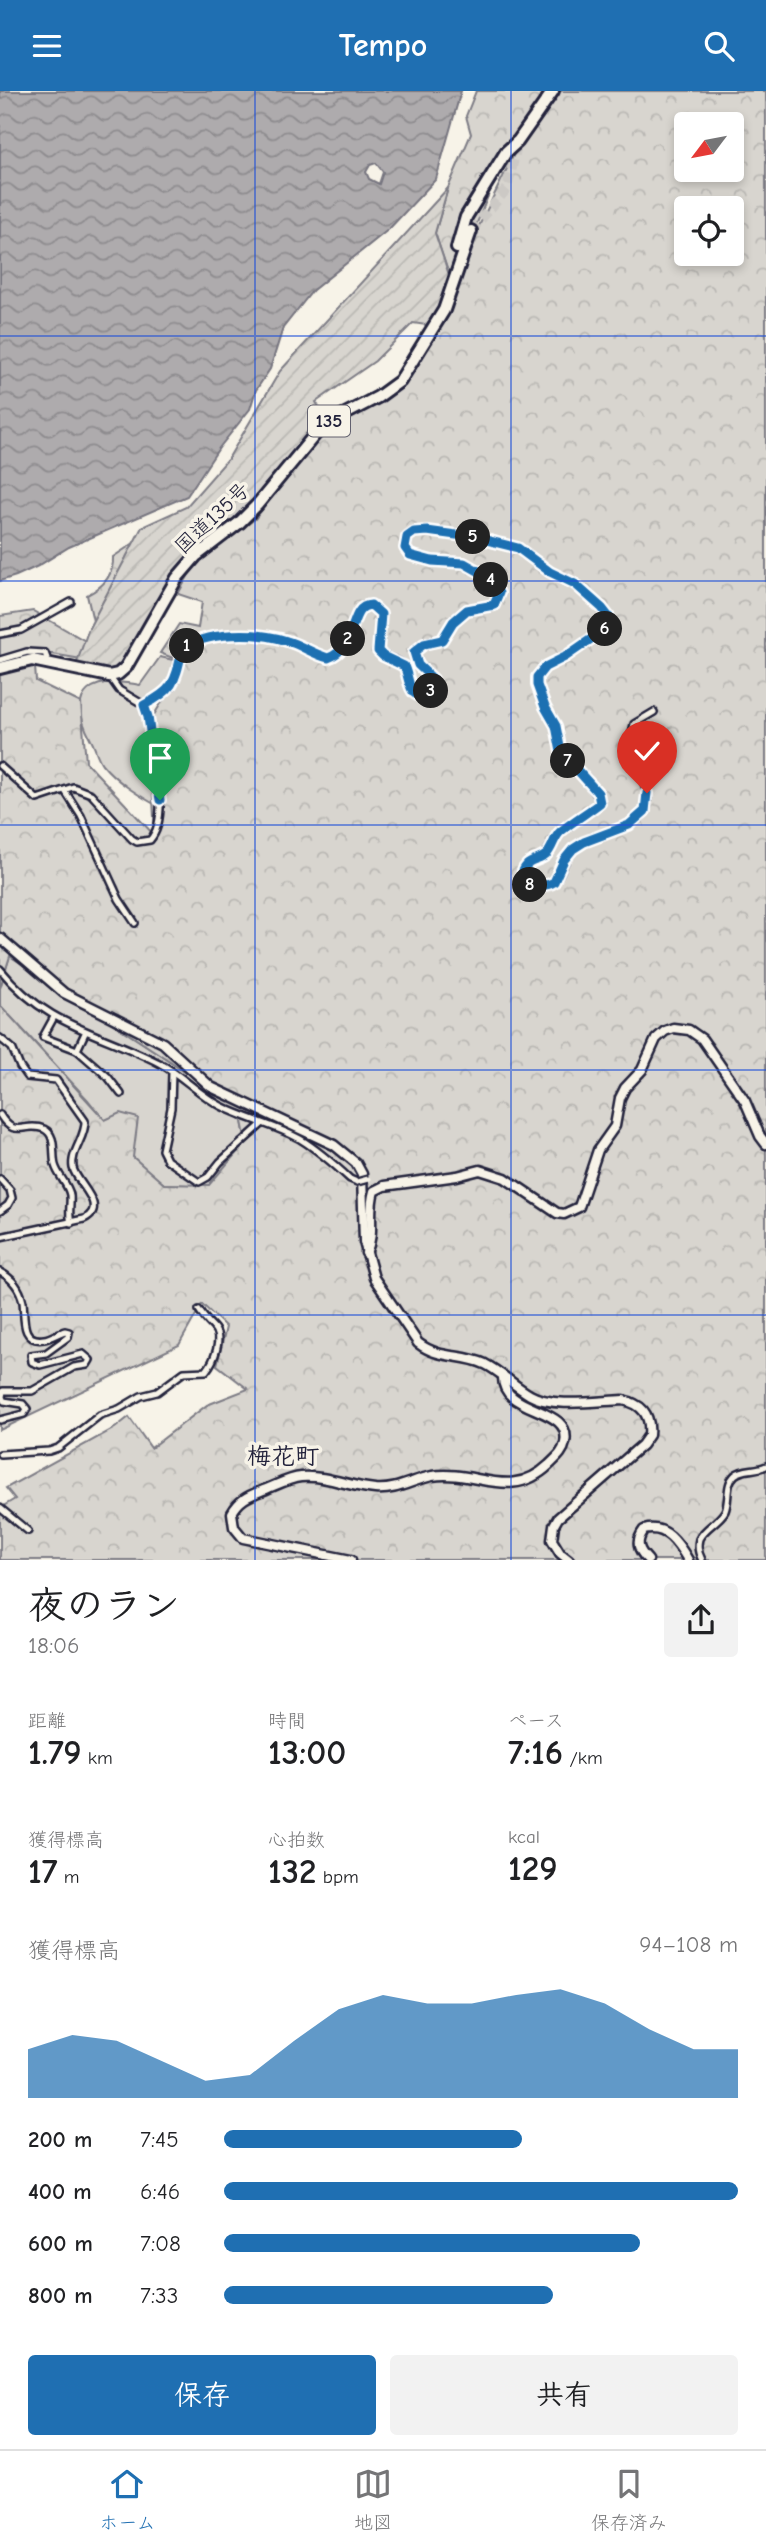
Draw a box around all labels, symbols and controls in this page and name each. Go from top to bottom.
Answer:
icon: menu [28,27,66,65]
text: Tempo [339,27,427,64]
icon: search [700,27,738,65]
north arrow [674,112,744,182]
map controls [674,112,744,266]
button: locate [674,196,744,266]
road number: 135 [308,405,350,437]
street label: 国道135号 [170,477,254,559]
pin: 5 [456,519,490,555]
text: 5 [467,525,478,547]
pin: 4 [474,563,508,597]
text: 4 [486,568,495,590]
pin: 6 [588,611,622,647]
text: 6 [600,617,609,639]
pin: 2 [330,621,366,657]
text: 2 [343,627,352,649]
pin: 1 [170,629,204,663]
text: 1 [183,634,190,656]
pin: 3 [414,673,448,709]
text: 3 [426,679,435,701]
pin [617,721,677,793]
pin [130,728,190,800]
icon: check [628,732,666,770]
icon: arrive [141,739,179,777]
pin: 7 [550,743,586,779]
text: 7 [563,749,572,771]
pin: 8 [512,867,548,903]
text: 8 [525,873,534,895]
district label: 梅花町 [247,1442,319,1470]
button: share [664,1583,738,1657]
text: 夜のラン [28,1584,180,1628]
text: 18:06 [28,1632,80,1659]
text: 距離 [28,1710,66,1732]
text: 時間 [268,1710,306,1732]
text: ペース [508,1710,564,1732]
text: 1.79 [28,1732,81,1773]
text: 13:00 [268,1732,346,1773]
text: 7:16 [508,1732,563,1773]
text: km [81,1747,113,1769]
text: /km [563,1747,603,1769]
text: kcal [508,1826,540,1848]
text: 獲得標高 [28,1829,104,1851]
text: 心拍数 [268,1829,325,1851]
text: 129 [508,1848,558,1889]
text: 17 [28,1851,58,1892]
text: 132 [268,1851,316,1892]
text: m [58,1866,80,1888]
text: bpm [316,1866,359,1888]
text: 94–108 m [639,1931,738,1958]
text: 獲得標高 [28,1937,120,1964]
text: 200 m [28,2126,92,2153]
text: 7:45 [140,2126,179,2153]
text: 400 m [28,2178,92,2205]
text: 6:46 [140,2178,180,2205]
text: 600 m [28,2230,93,2257]
text: 7:08 [140,2230,181,2257]
text: 800 m [28,2282,93,2309]
text: 7:33 [140,2282,178,2309]
button: 保存 [28,2355,376,2435]
button: 共有 [390,2355,738,2435]
tab: ホーム [99,2465,156,2534]
tab: 地図 [354,2465,392,2534]
tab: 保存済み [591,2465,667,2534]

